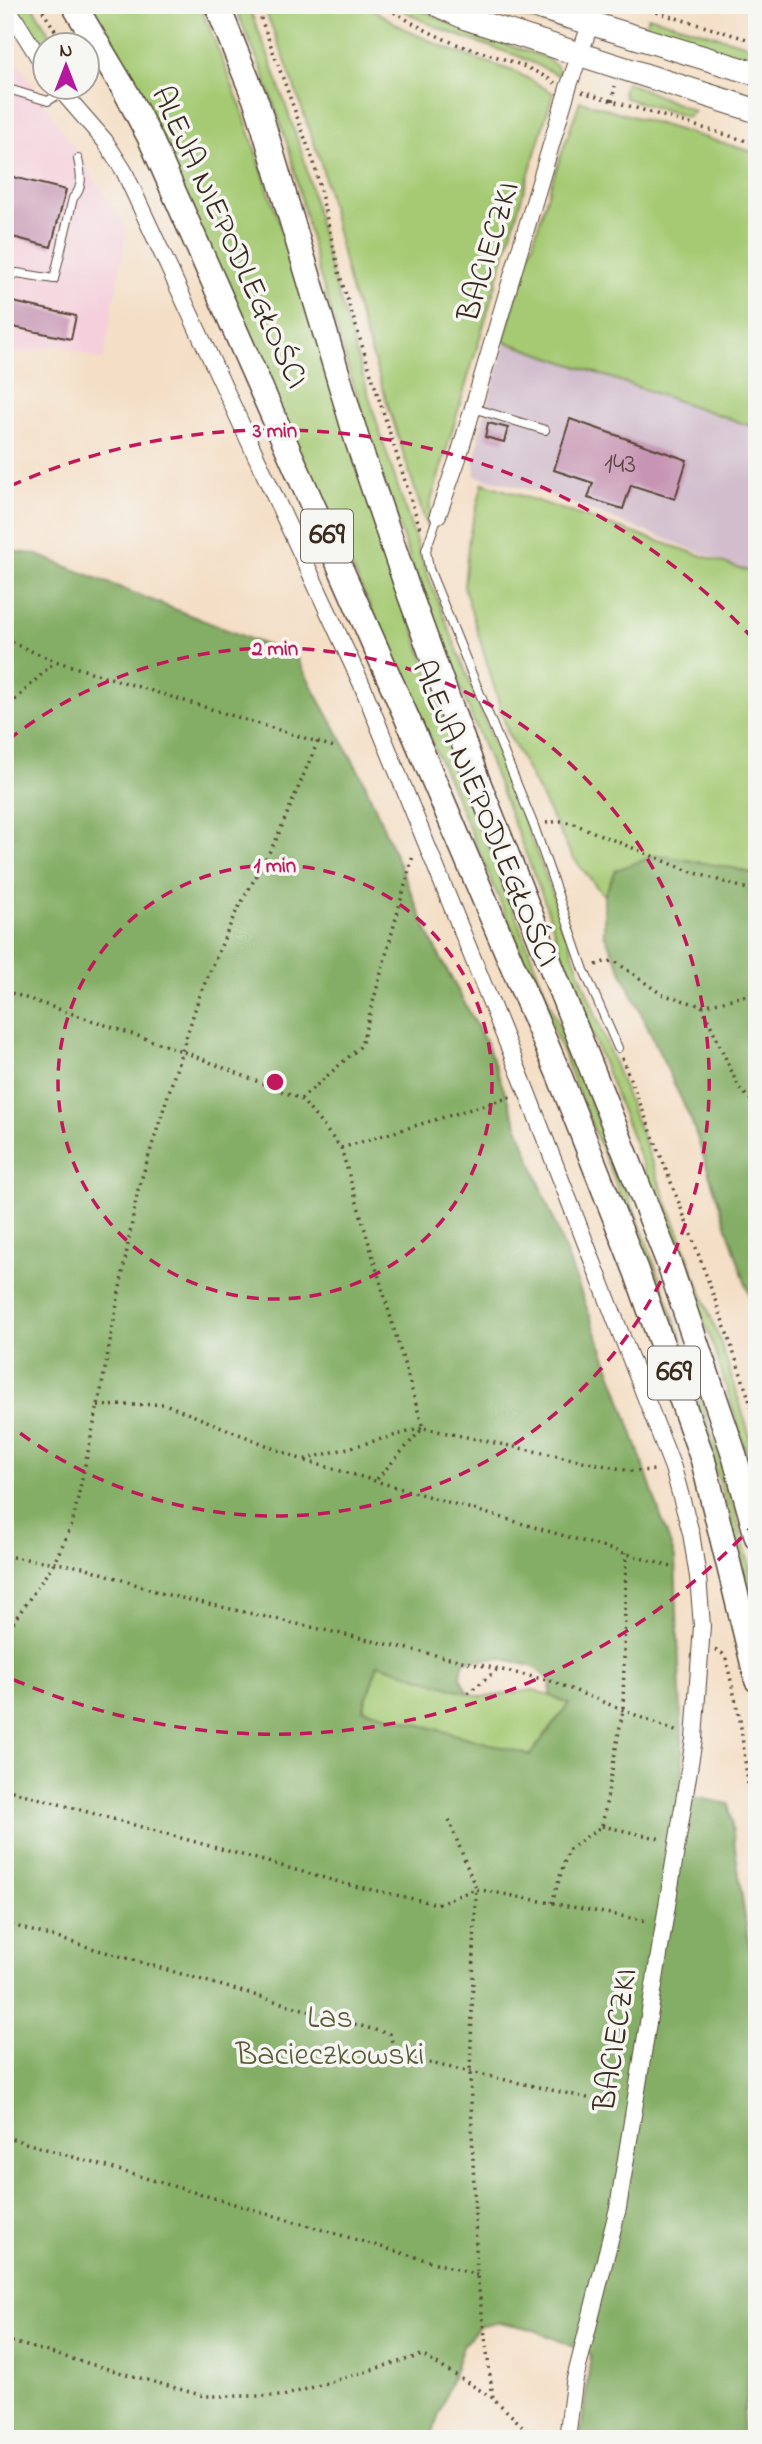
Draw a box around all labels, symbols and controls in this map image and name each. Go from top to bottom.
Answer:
north arrow [32,32,102,102]
text: N [60,38,73,65]
street label: ALEJA NIEPODLEGŁOŚCI [137,79,319,397]
street label: BACIECZKI [446,176,534,329]
text: 3 min [252,417,297,447]
house number: 143 [604,445,636,486]
road number: 669 [301,509,353,562]
text: 2 min [251,635,298,665]
street label: ALEJA NIEPODLEGŁOŚCI [398,653,570,975]
text: 1 min [254,852,296,882]
centre of rings [263,1070,287,1094]
road number: 669 [648,1346,700,1400]
street label: BACIECZKI [582,1965,652,2116]
park label: Las Bacieczkowski [235,1996,424,2080]

